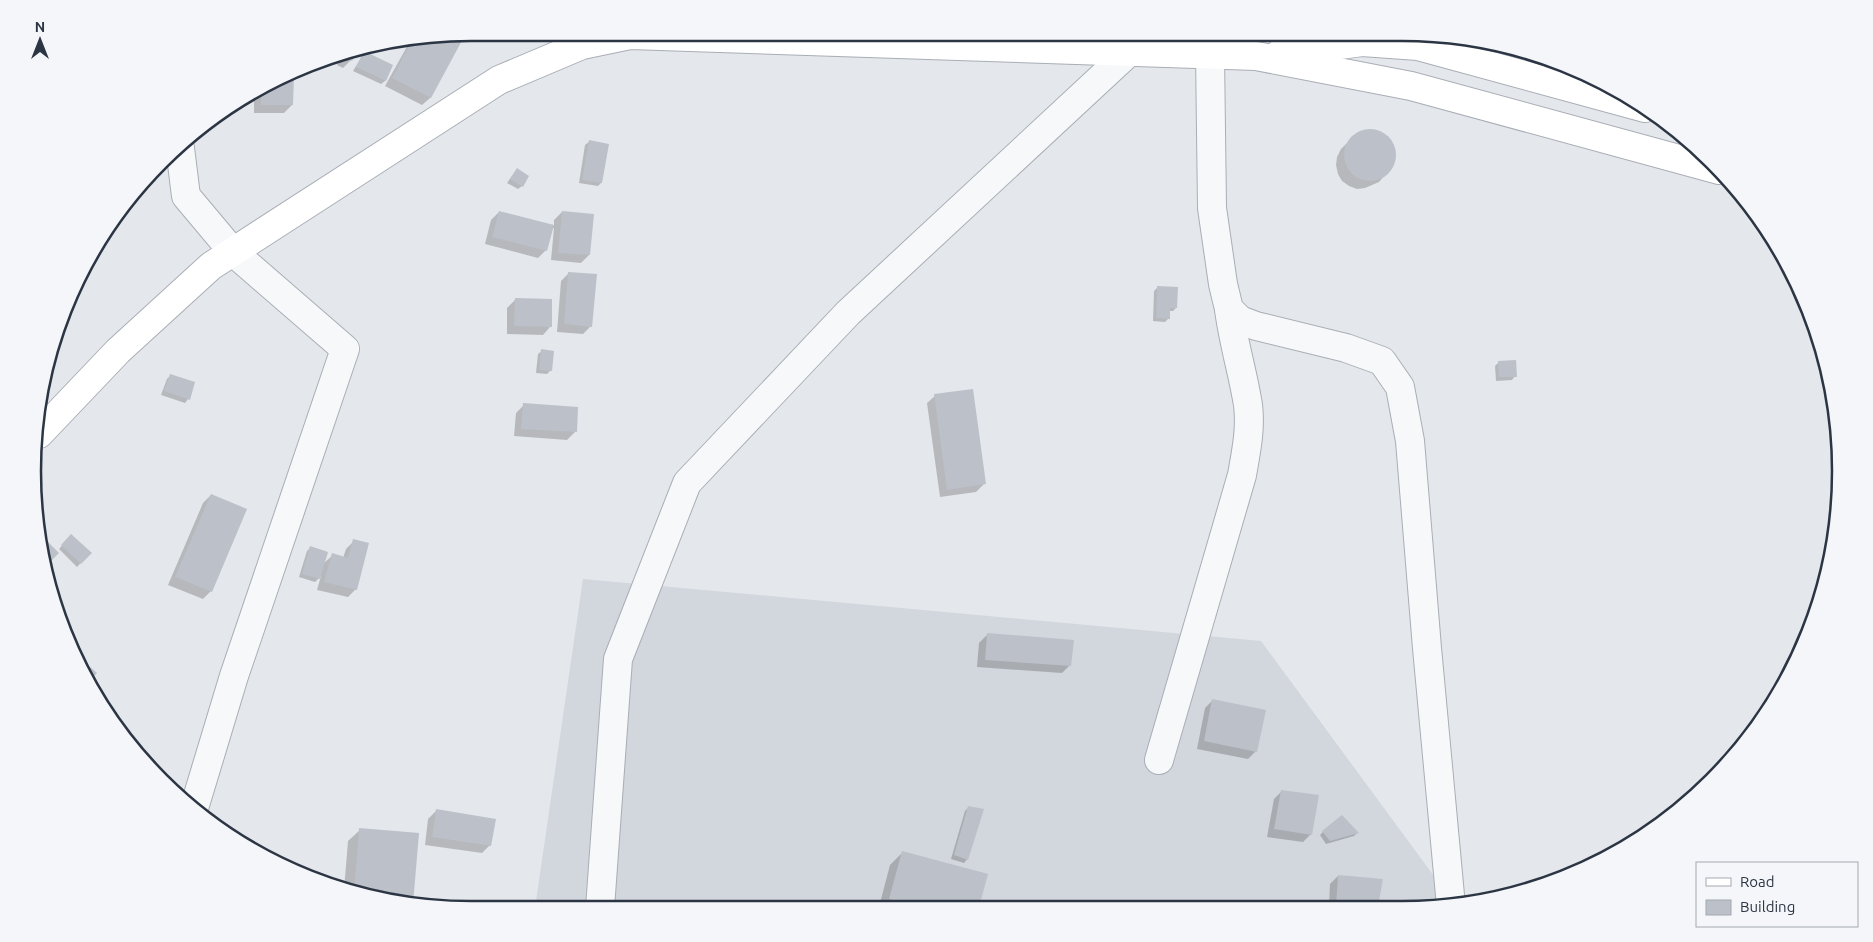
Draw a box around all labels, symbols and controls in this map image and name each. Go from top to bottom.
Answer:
north arrow [15,15,65,65]
text: N [35,19,45,35]
legend [1696,862,1858,927]
text: Road [1740,873,1775,890]
text: Building [1740,898,1795,915]

